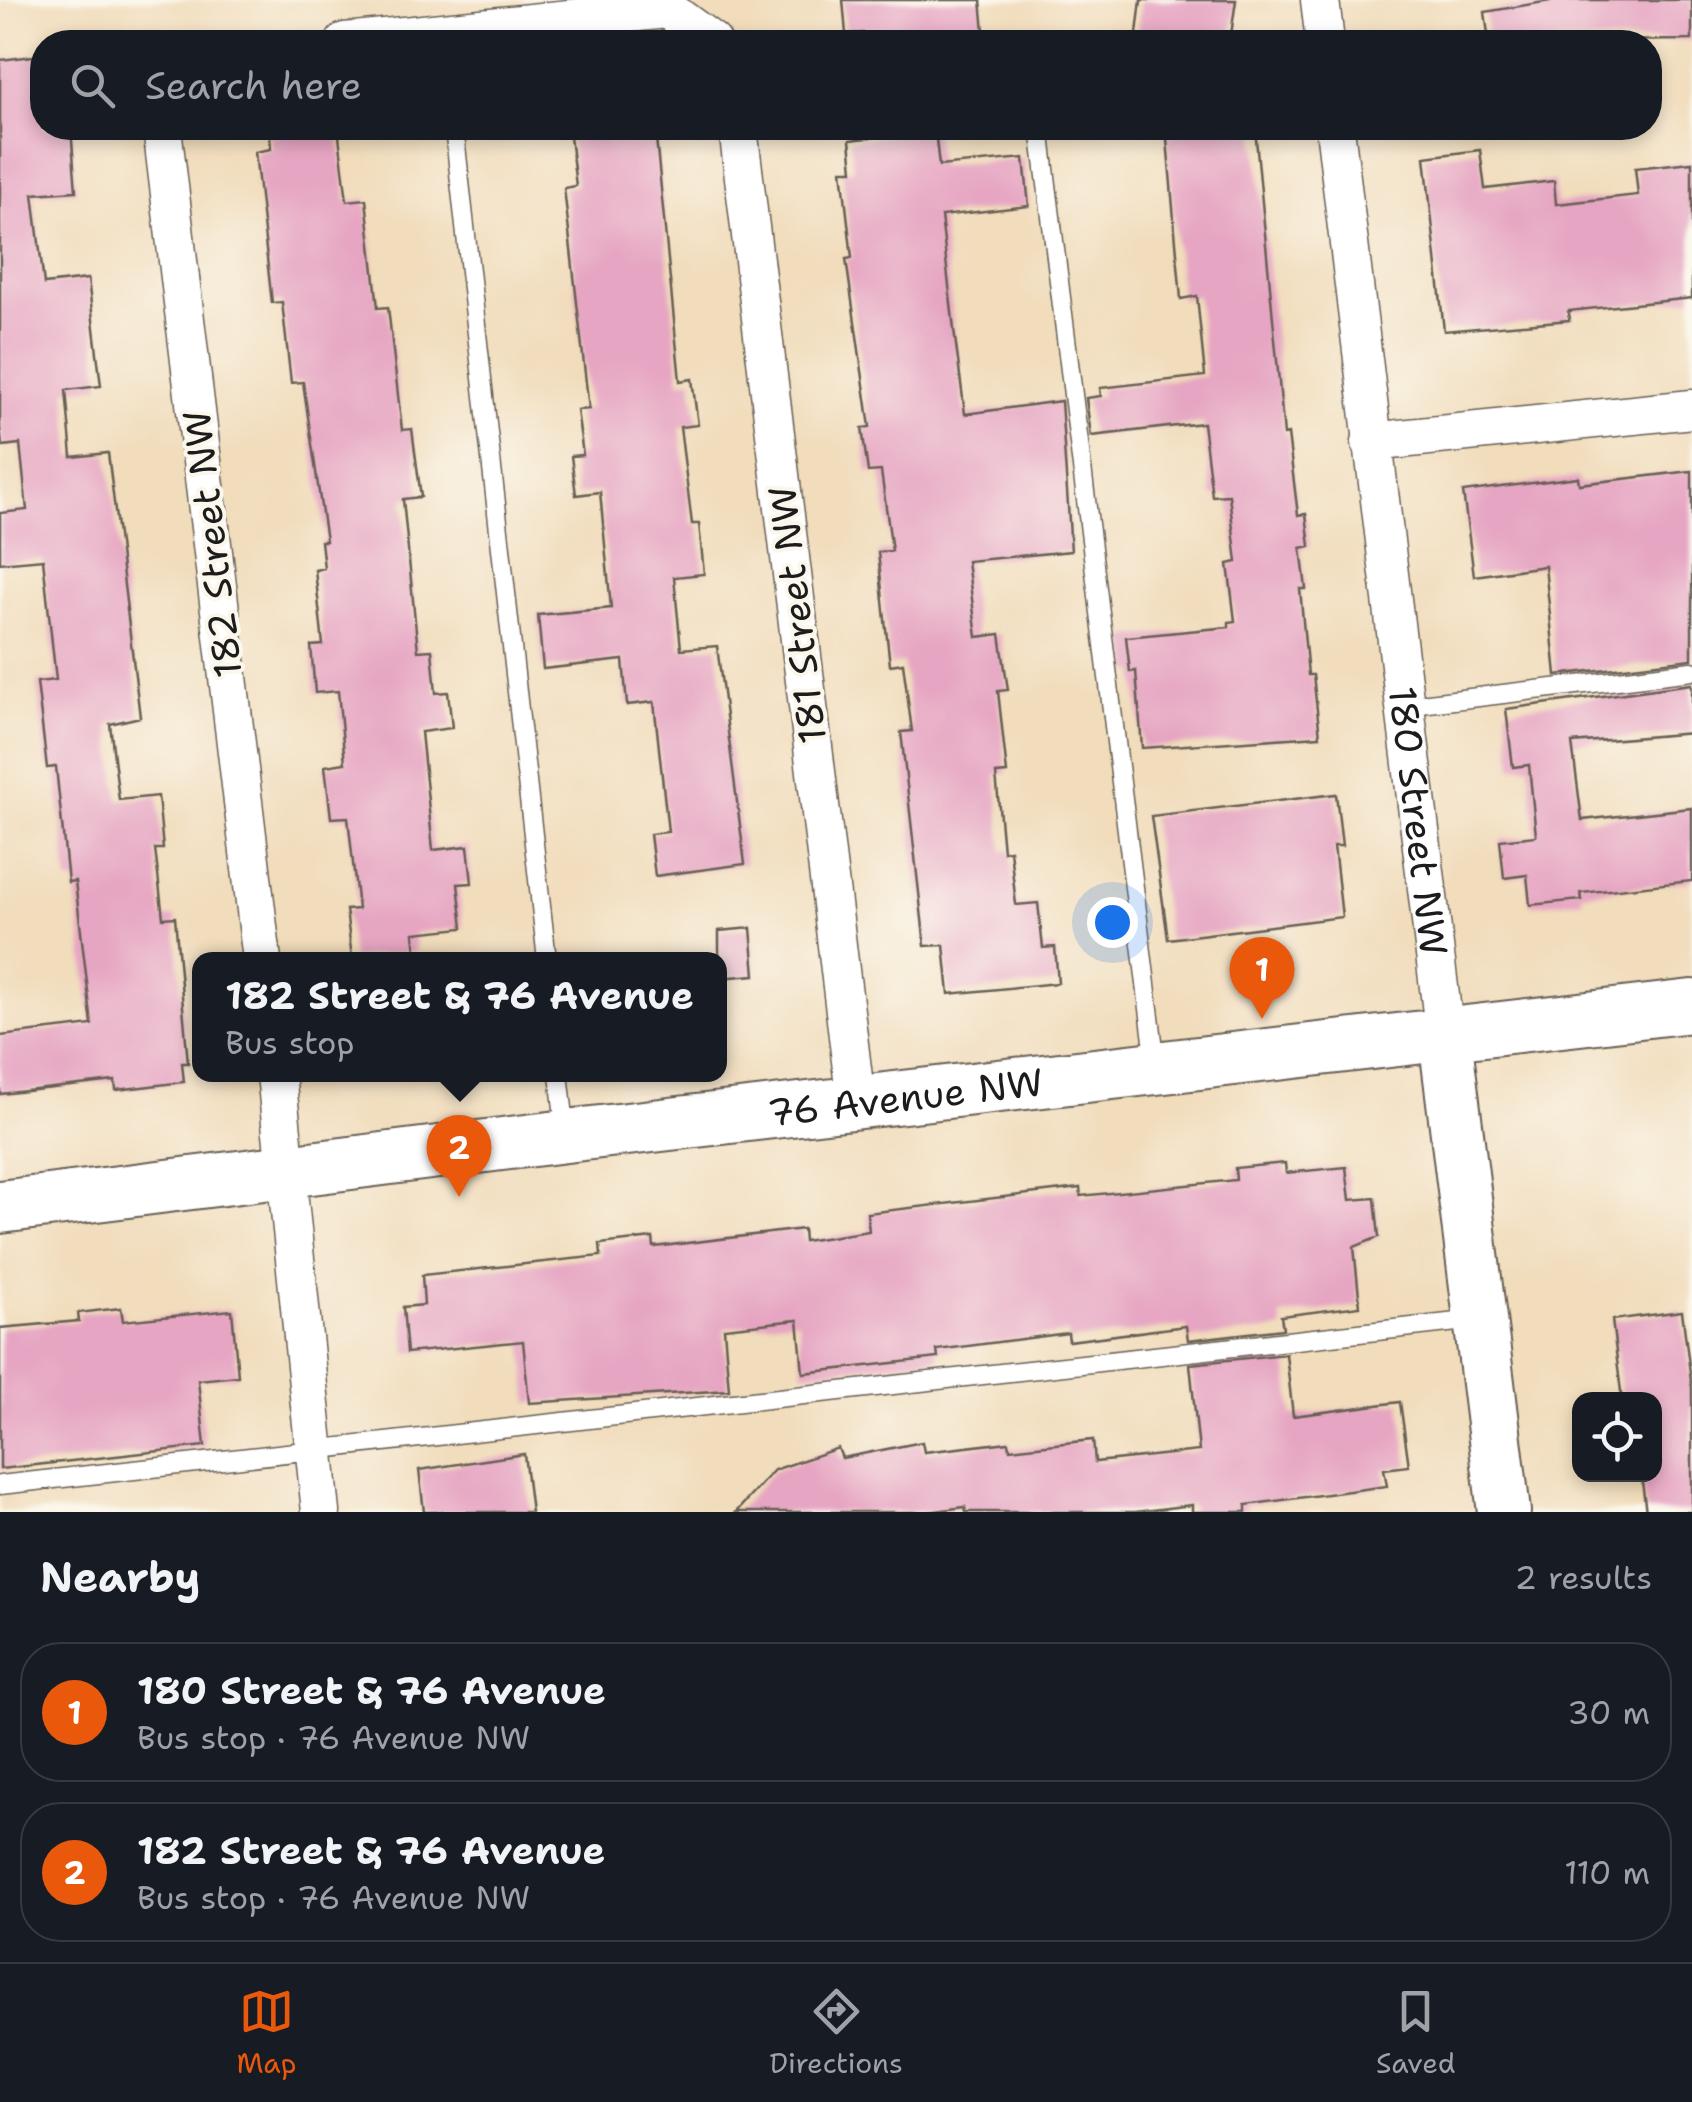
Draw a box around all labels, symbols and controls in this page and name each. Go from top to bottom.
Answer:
search box [30,30,1662,140]
icon: search [65,58,120,113]
text: Search here [145,60,362,111]
street label: 182 Street NW [170,407,254,681]
street label: 181 Street NW [756,483,838,747]
street label: 180 Street NW [1377,683,1460,958]
your location [1087,897,1138,948]
pin: 1 [1230,936,1294,1019]
popup [192,952,727,1082]
text: 182 Street & 76 Avenue [225,970,694,1021]
text: Bus stop [225,1021,354,1064]
street label: 76 Avenue NW [765,1056,1046,1138]
pin: 2 [426,1114,492,1197]
map controls [1572,1392,1662,1482]
button: locate [1572,1392,1662,1482]
text: Nearby [40,1549,200,1605]
text: 2 results [1515,1556,1652,1599]
text: 180 Street & 76 Avenue [137,1665,606,1716]
text: 1 [67,1691,82,1734]
text: 30 m [1567,1691,1650,1734]
text: Bus stop · 76 Avenue NW [137,1716,530,1759]
text: 182 Street & 76 Avenue [137,1825,605,1876]
text: 2 [63,1851,86,1894]
text: 110 m [1564,1851,1650,1894]
text: Bus stop · 76 Avenue NW [137,1876,530,1919]
tab: Map [237,1984,296,2082]
tab: Directions [769,1984,903,2082]
tab: Saved [1376,1984,1455,2082]

